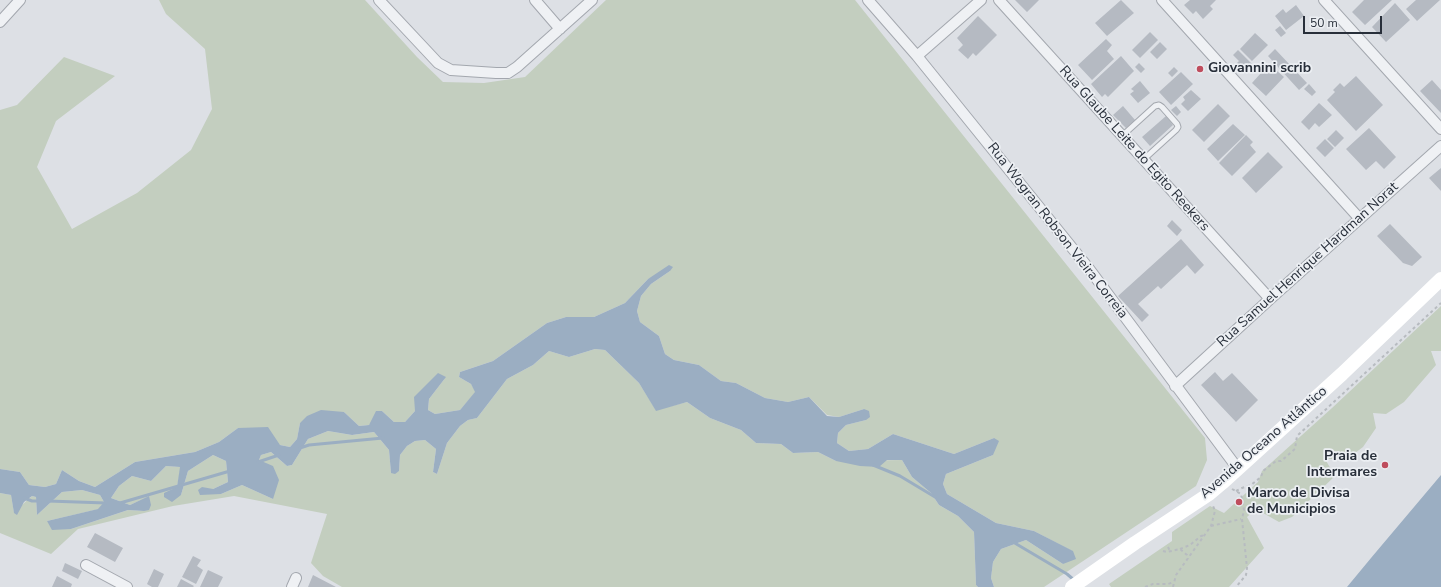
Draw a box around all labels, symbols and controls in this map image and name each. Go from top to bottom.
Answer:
scale bar [1305,8,1384,34]
text: 50 m [1310,15,1338,31]
place label: Giovannini scrib [1208,61,1311,77]
street label: Rua Glaube Leite do Egito Reekers [1055,63,1213,235]
marker: Giovannini scrib [1195,64,1205,74]
street label: Rua Wogran Robson Vieira Correia [983,140,1131,322]
street label: Rua Samuel Henrique Hardman Norat [1214,179,1402,351]
street label: Avenida Oceano Atlântico [1197,383,1331,503]
place label: Praia de Intermares [1307,449,1377,482]
marker: Praia de Intermares [1380,460,1390,470]
place label: Marco de Divisa de Municipios [1247,486,1350,518]
marker: Marco de Divisa de Municipios [1234,497,1244,507]

